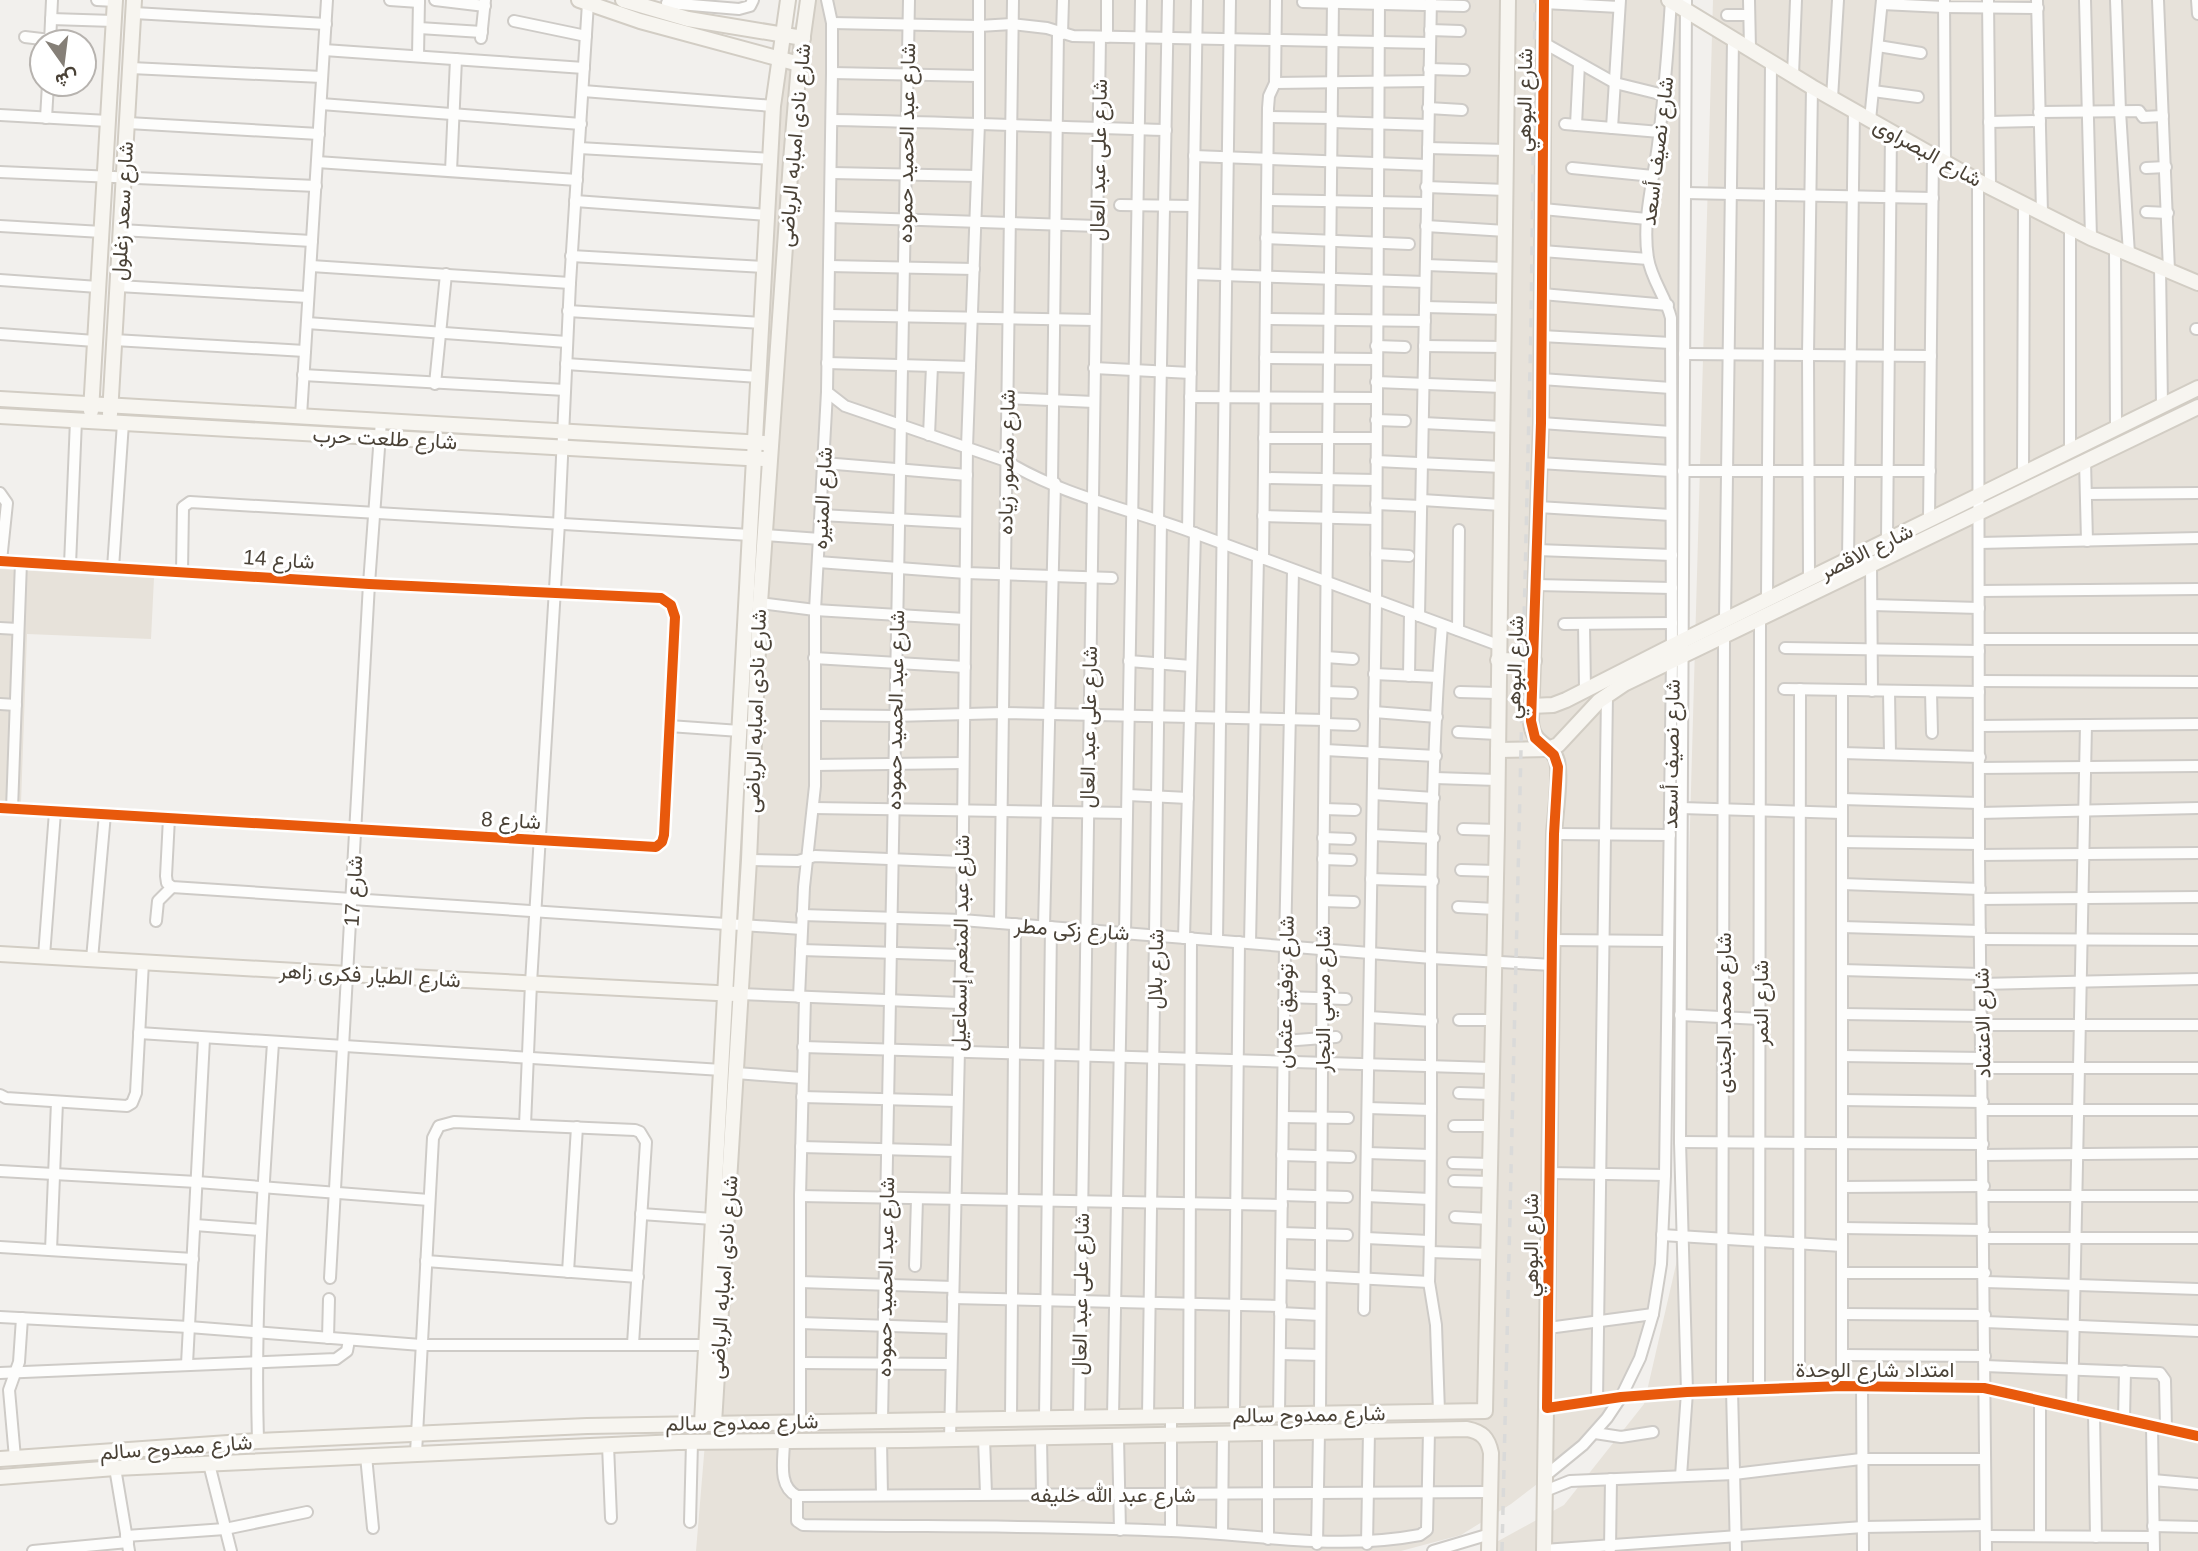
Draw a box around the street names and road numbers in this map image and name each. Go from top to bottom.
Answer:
street label: شارع نادى امبابه الرياضى [774,42,817,248]
street label: شارع عبد الحميد حموده [893,43,922,243]
street label: شارع البوهي [1512,48,1542,152]
street label: شارع نصيف أسعد [1636,75,1681,227]
street label: شارع على عبد العال [1085,79,1114,241]
street label: شارع البصراوى [1868,113,1986,194]
street label: شارع سعد زغلول [107,141,140,281]
street label: شارع منصور زياده [993,389,1022,535]
street label: شارع طلعت حرب [312,423,458,456]
street label: شارع المنيره [808,446,839,550]
street label: شارع الاقصر [1815,519,1918,587]
street label: شارع 14 [242,545,315,576]
street label: شارع نادى امبابه الرياضى [740,609,773,814]
street label: شارع عبد الحميد حموده [882,610,911,810]
street label: شارع البوهي [1501,615,1533,720]
street label: شارع على عبد العال [1075,646,1104,808]
street label: شارع نصيف أسعد [1658,679,1687,829]
street label: شارع 8 [480,807,541,836]
street label: شارع عبد المنعم إسماعيل [947,834,976,1052]
street label: شارع 17 [340,855,369,927]
street label: شارع زكى مطر [1012,913,1130,947]
street label: شارع توفيق عثمان [1272,915,1301,1069]
street label: شارع مرسي النجار [1311,926,1340,1073]
street label: شارع بلال [1143,929,1170,1009]
street label: شارع محمد الجندى [1712,933,1738,1093]
street label: شارع الطيار فكرى زاهر [278,959,461,994]
street label: شارع النمر [1749,960,1775,1047]
street label: شارع الاعتماد [1970,967,1997,1079]
street label: شارع نادى امبابه الرياضى [704,1174,745,1380]
street label: شارع عبد الحميد حموده [872,1177,901,1377]
street label: شارع البوهي [1519,1193,1548,1297]
street label: شارع على عبد العال [1067,1213,1096,1375]
street label: امتداد شارع الوحدة [1796,1358,1954,1384]
street label: شارع ممدوح سالم [1232,1401,1386,1430]
street label: شارع ممدوح سالم [665,1409,819,1438]
street label: شارع ممدوح سالم [99,1430,253,1467]
street label: شارع عبد الله خليفه [1030,1482,1196,1509]

